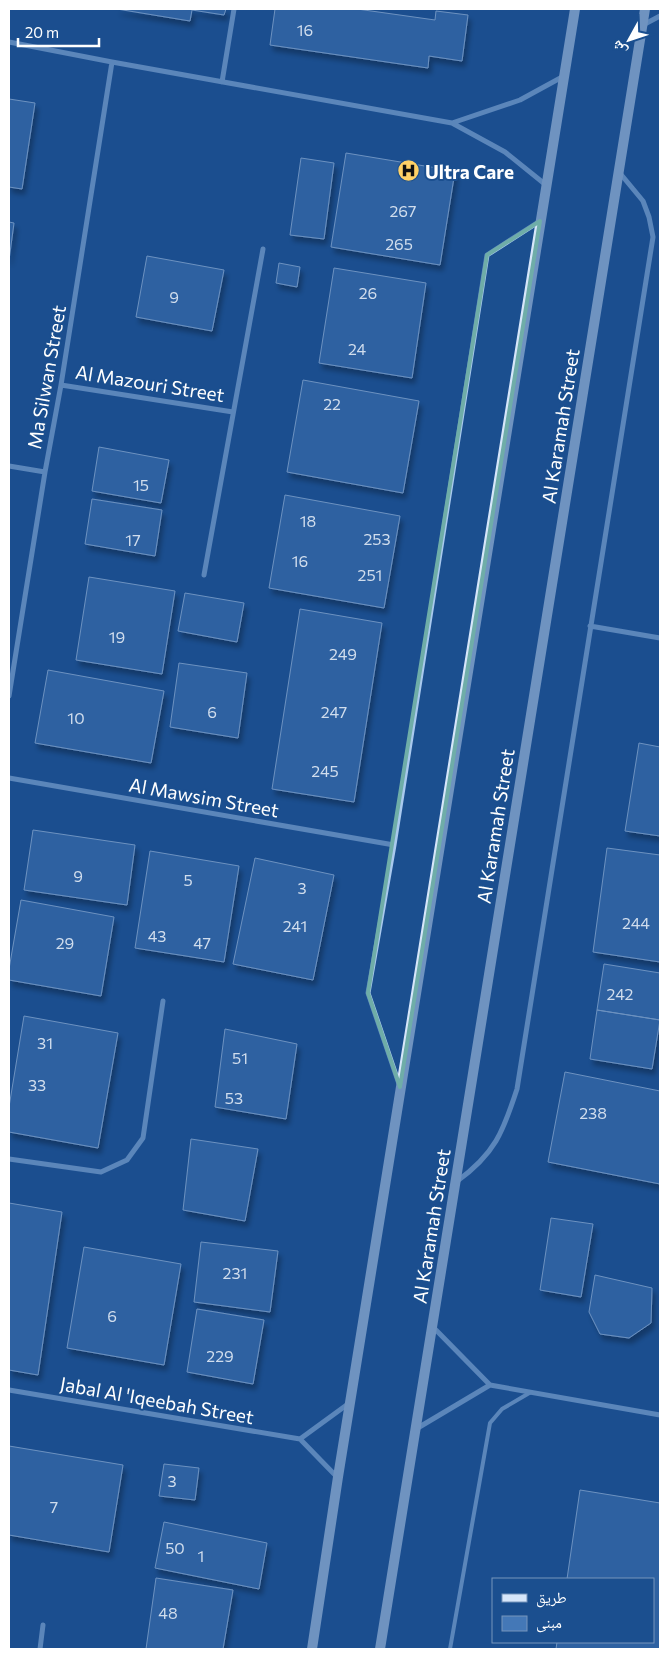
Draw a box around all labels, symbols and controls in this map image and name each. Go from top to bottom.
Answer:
scale bar [18,15,99,47]
north arrow [604,15,654,65]
house number: 16 [297,20,313,39]
text: 20 m [25,23,59,41]
text: ش [607,37,631,60]
hospital icon: Ultra Care [397,159,421,183]
place label: Ultra Care [425,160,514,183]
house number: 267 [390,201,416,220]
house number: 265 [385,234,413,253]
house number: 26 [359,283,377,302]
house number: 9 [169,287,179,306]
street label: Ma Silwan Street [22,303,70,451]
house number: 24 [348,339,366,358]
street label: Al Karamah Street [536,347,584,505]
street label: Al Mazouri Street [74,360,226,406]
house number: 22 [323,394,341,413]
house number: 15 [133,475,149,494]
house number: 18 [300,511,316,530]
house number: 253 [363,529,391,548]
house number: 17 [125,530,141,549]
house number: 16 [292,551,308,570]
house number: 251 [358,565,382,584]
house number: 19 [109,627,125,646]
house number: 249 [329,644,357,663]
house number: 6 [207,702,217,721]
house number: 247 [321,702,347,721]
house number: 10 [67,708,85,727]
street label: Al Karamah Street [471,747,519,905]
house number: 245 [311,761,339,780]
street label: Al Mawsim Street [127,772,281,822]
house number: 9 [73,866,83,885]
house number: 5 [183,870,193,889]
house number: 3 [297,878,307,897]
house number: 244 [622,913,650,932]
house number: 241 [283,916,307,935]
house number: 43 [148,926,166,945]
house number: 29 [56,933,74,952]
house number: 47 [193,933,211,952]
house number: 242 [607,984,634,1003]
house number: 31 [37,1033,53,1052]
house number: 51 [232,1048,248,1067]
house number: 33 [28,1075,46,1094]
house number: 53 [225,1088,243,1107]
house number: 238 [579,1103,607,1122]
street label: Al Karamah Street [407,1147,455,1305]
house number: 231 [223,1263,247,1282]
house number: 6 [107,1306,117,1325]
house number: 229 [206,1346,234,1365]
street label: Jabal Al 'Iqeebah Street [58,1372,256,1428]
house number: 3 [167,1471,177,1490]
house number: 7 [50,1497,58,1516]
house number: 50 [165,1538,185,1557]
house number: 1 [198,1546,204,1565]
legend [492,1578,654,1643]
text: طريق [536,1588,567,1608]
house number: 48 [158,1603,178,1622]
text: مبنى [536,1613,562,1633]

